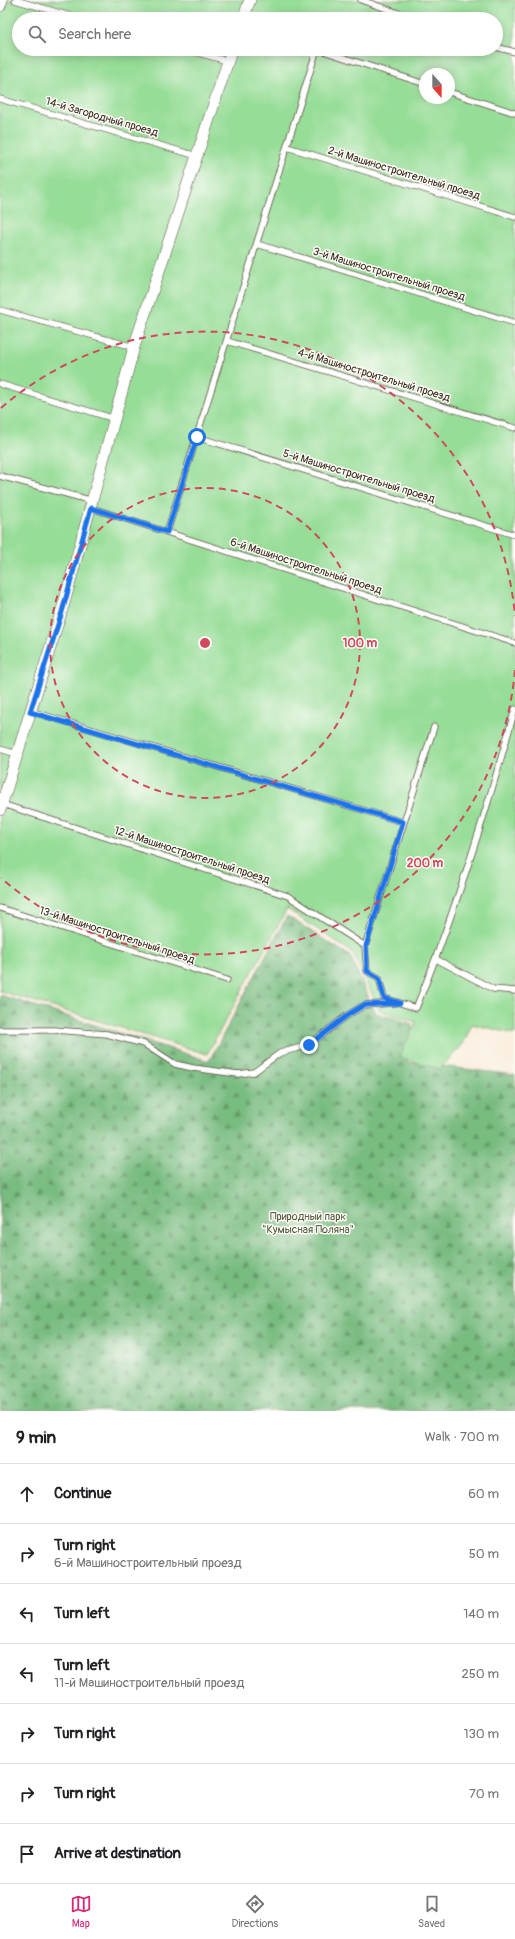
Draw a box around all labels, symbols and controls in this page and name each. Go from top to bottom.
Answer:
search box [12,12,503,56]
icon: search [26,23,48,45]
text: Search here [58,25,131,44]
north arrow [419,68,455,104]
street label: 14-й Загородный проезд [44,95,160,139]
street label: 2-й Машиностроительный проезд [326,144,482,203]
street label: 3-й Машиностроительный проезд [311,245,467,304]
street label: 4-й Машиностроительный проезд [296,346,452,405]
route start [188,428,206,446]
street label: 5-й Машиностроительный проезд [281,447,437,505]
street label: 6-й Машиностроительный проезд [228,535,384,597]
centre of rings [198,636,212,650]
text: 100 m [343,636,378,651]
street label: 12-й Машиностроительный проезд [113,824,272,886]
text: 200 m [407,856,444,871]
street label: 13-й Машиностроительный проезд [38,904,197,966]
route end [300,1036,318,1054]
park label: Природный парк "Кумысная Поляна" [262,1210,354,1236]
text: 9 min [16,1427,56,1448]
text: Walk · 700 m [424,1429,499,1445]
icon: ahead [16,1483,38,1505]
text: Continue [54,1484,112,1503]
text: 60 m [468,1486,499,1502]
text: Turn right [54,1536,115,1555]
icon: right [16,1543,38,1565]
text: 50 m [469,1546,499,1562]
text: 6-й Машиностроительный проезд [54,1555,242,1571]
icon: left [16,1603,38,1625]
text: Turn left [54,1604,110,1623]
text: 140 m [463,1606,499,1622]
text: Turn left [54,1656,110,1675]
icon: left [16,1663,38,1685]
text: 250 m [461,1666,499,1682]
text: 11-й Машиностроительный проезд [54,1675,244,1691]
icon: right [16,1723,38,1745]
text: Turn right [54,1724,115,1743]
text: 130 m [463,1726,499,1742]
icon: right [16,1783,38,1805]
text: Turn right [54,1784,115,1803]
text: 70 m [469,1786,499,1802]
icon: arrive [16,1843,38,1865]
text: Arrive at destination [54,1844,181,1863]
tab: Map [70,1893,92,1930]
tab: Directions [232,1893,278,1930]
tab: Saved [418,1893,445,1930]

